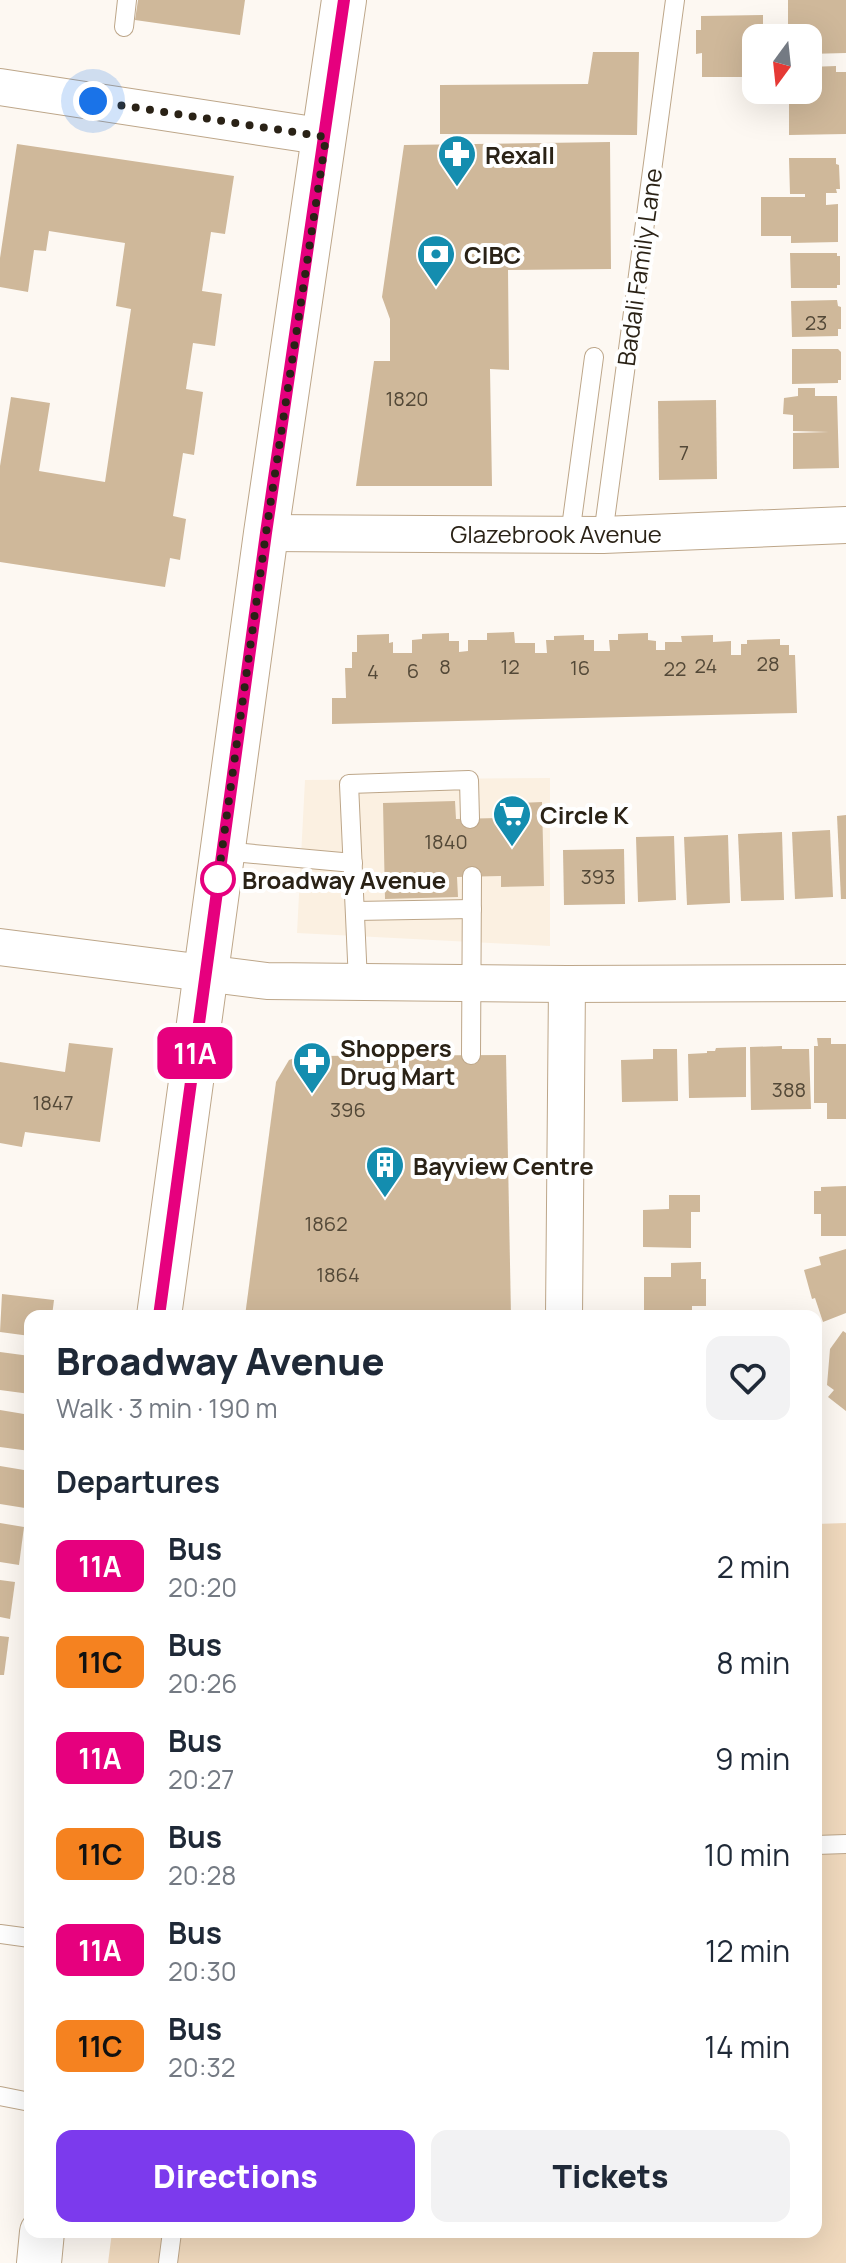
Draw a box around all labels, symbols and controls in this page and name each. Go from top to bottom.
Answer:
north arrow [742,24,822,104]
map controls [742,24,822,104]
your location [73,81,113,121]
pharmacy icon: Rexall [436,133,478,188]
place label: Rexall [485,138,555,171]
street label: Badali Family Lane [609,166,669,368]
bank icon: CIBC [415,233,457,288]
place label: CIBC [464,238,521,271]
house number: 23 [805,309,827,336]
house number: 1820 [385,385,429,412]
house number: 7 [679,439,689,466]
street label: Glazebrook Avenue [450,517,662,550]
house number: 28 [756,650,780,677]
house number: 24 [695,652,717,679]
house number: 8 [439,653,451,680]
house number: 12 [500,653,520,680]
house number: 16 [570,654,590,681]
house number: 22 [664,655,686,682]
house number: 6 [407,657,419,684]
house number: 4 [367,658,379,685]
supermarket icon: Circle K [491,793,533,848]
place label: Circle K [540,798,629,831]
house number: 1840 [424,828,468,855]
marker: Broadway Avenue [201,862,235,896]
place label: Broadway Avenue [242,863,446,896]
house number: 393 [581,863,615,890]
line badge: 11A [149,1027,241,1079]
place label: Shoppers Drug Mart [340,1031,455,1092]
text: 11A [173,1034,217,1072]
pharmacy icon: Shoppers Drug Mart [291,1040,333,1095]
house number: 388 [772,1076,806,1103]
house number: 1847 [32,1089,74,1116]
house number: 396 [330,1096,366,1123]
building icon: Bayview Centre [364,1144,406,1199]
place label: Bayview Centre [413,1149,594,1182]
house number: 1862 [304,1210,348,1237]
house number: 1864 [316,1261,360,1288]
text: Broadway Avenue [56,1334,385,1386]
button: heart [706,1336,790,1420]
text: Walk · 3 min · 190 m [56,1390,278,1426]
text: Departures [56,1461,220,1502]
text: Bus [168,1528,222,1569]
text: 2 min [717,1546,790,1587]
text: 11A [78,1547,122,1585]
text: 20:20 [168,1569,237,1605]
text: Bus [168,1624,222,1665]
text: 8 min [716,1642,790,1683]
text: 11C [77,1643,123,1681]
text: 20:26 [168,1665,237,1701]
text: Bus [168,1720,222,1761]
text: 9 min [715,1738,790,1779]
text: 11A [78,1739,122,1777]
text: 20:27 [168,1761,234,1797]
text: Bus [168,1816,222,1857]
text: 10 min [704,1834,790,1875]
text: 11C [77,1835,123,1873]
text: 20:28 [168,1857,236,1893]
text: Bus [168,1912,222,1953]
text: 12 min [705,1930,790,1971]
text: 11A [78,1931,122,1969]
text: 20:30 [168,1953,237,1989]
text: Bus [168,2008,222,2049]
text: 14 min [704,2026,790,2067]
text: 11C [77,2027,123,2065]
text: 20:32 [168,2049,236,2085]
button: Directions [56,2130,415,2222]
button: Tickets [431,2130,790,2222]

